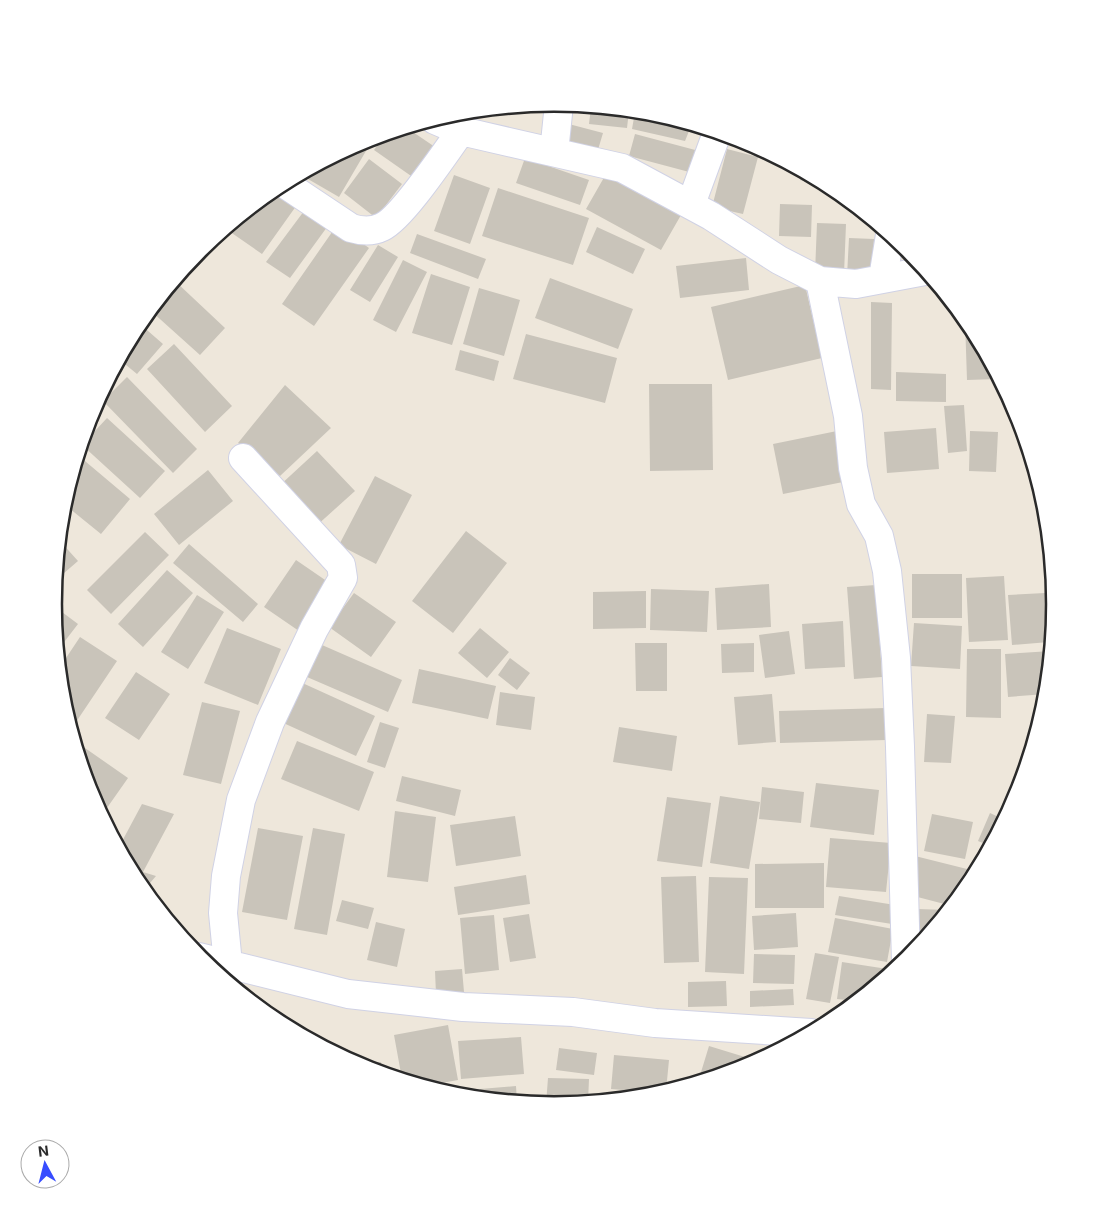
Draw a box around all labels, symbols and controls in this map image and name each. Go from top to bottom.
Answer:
north arrow [20,1139,70,1189]
text: N [37,1142,50,1160]

